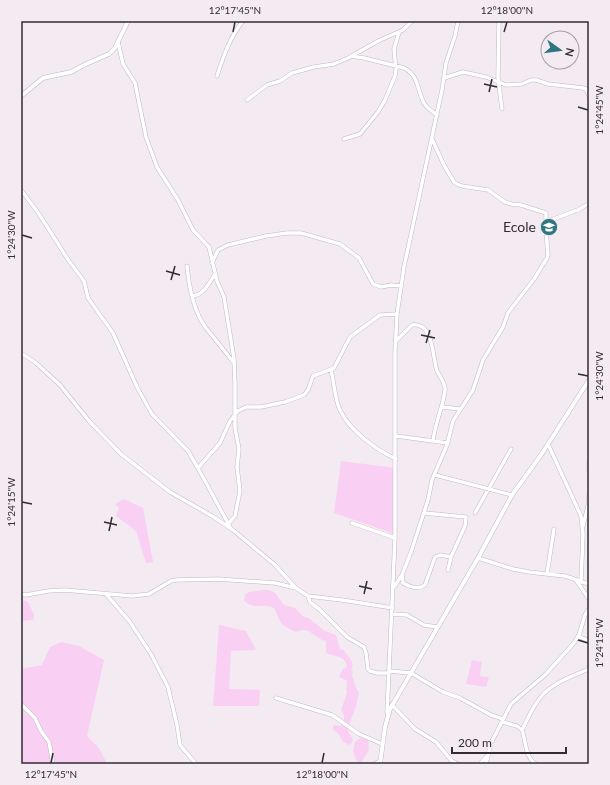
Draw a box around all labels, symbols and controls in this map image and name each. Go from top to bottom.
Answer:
text: 12°17'45"N [209,4,261,16]
text: 12°18'00"N [481,4,533,16]
north arrow [540,30,580,70]
text: N [563,47,578,58]
text: 1°24'45"W [593,85,605,135]
text: 1°24'30"W [5,210,17,260]
school or university icon: Ecole [539,217,559,237]
place label: Ecole [503,218,536,235]
text: 1°24'30"W [593,351,605,401]
text: 1°24'15"W [5,477,17,527]
text: 1°24'15"W [593,618,605,668]
scale bar [452,729,566,755]
text: 200 m [458,735,492,750]
text: 12°17'45"N [25,768,77,780]
text: 12°18'00"N [296,768,348,780]

